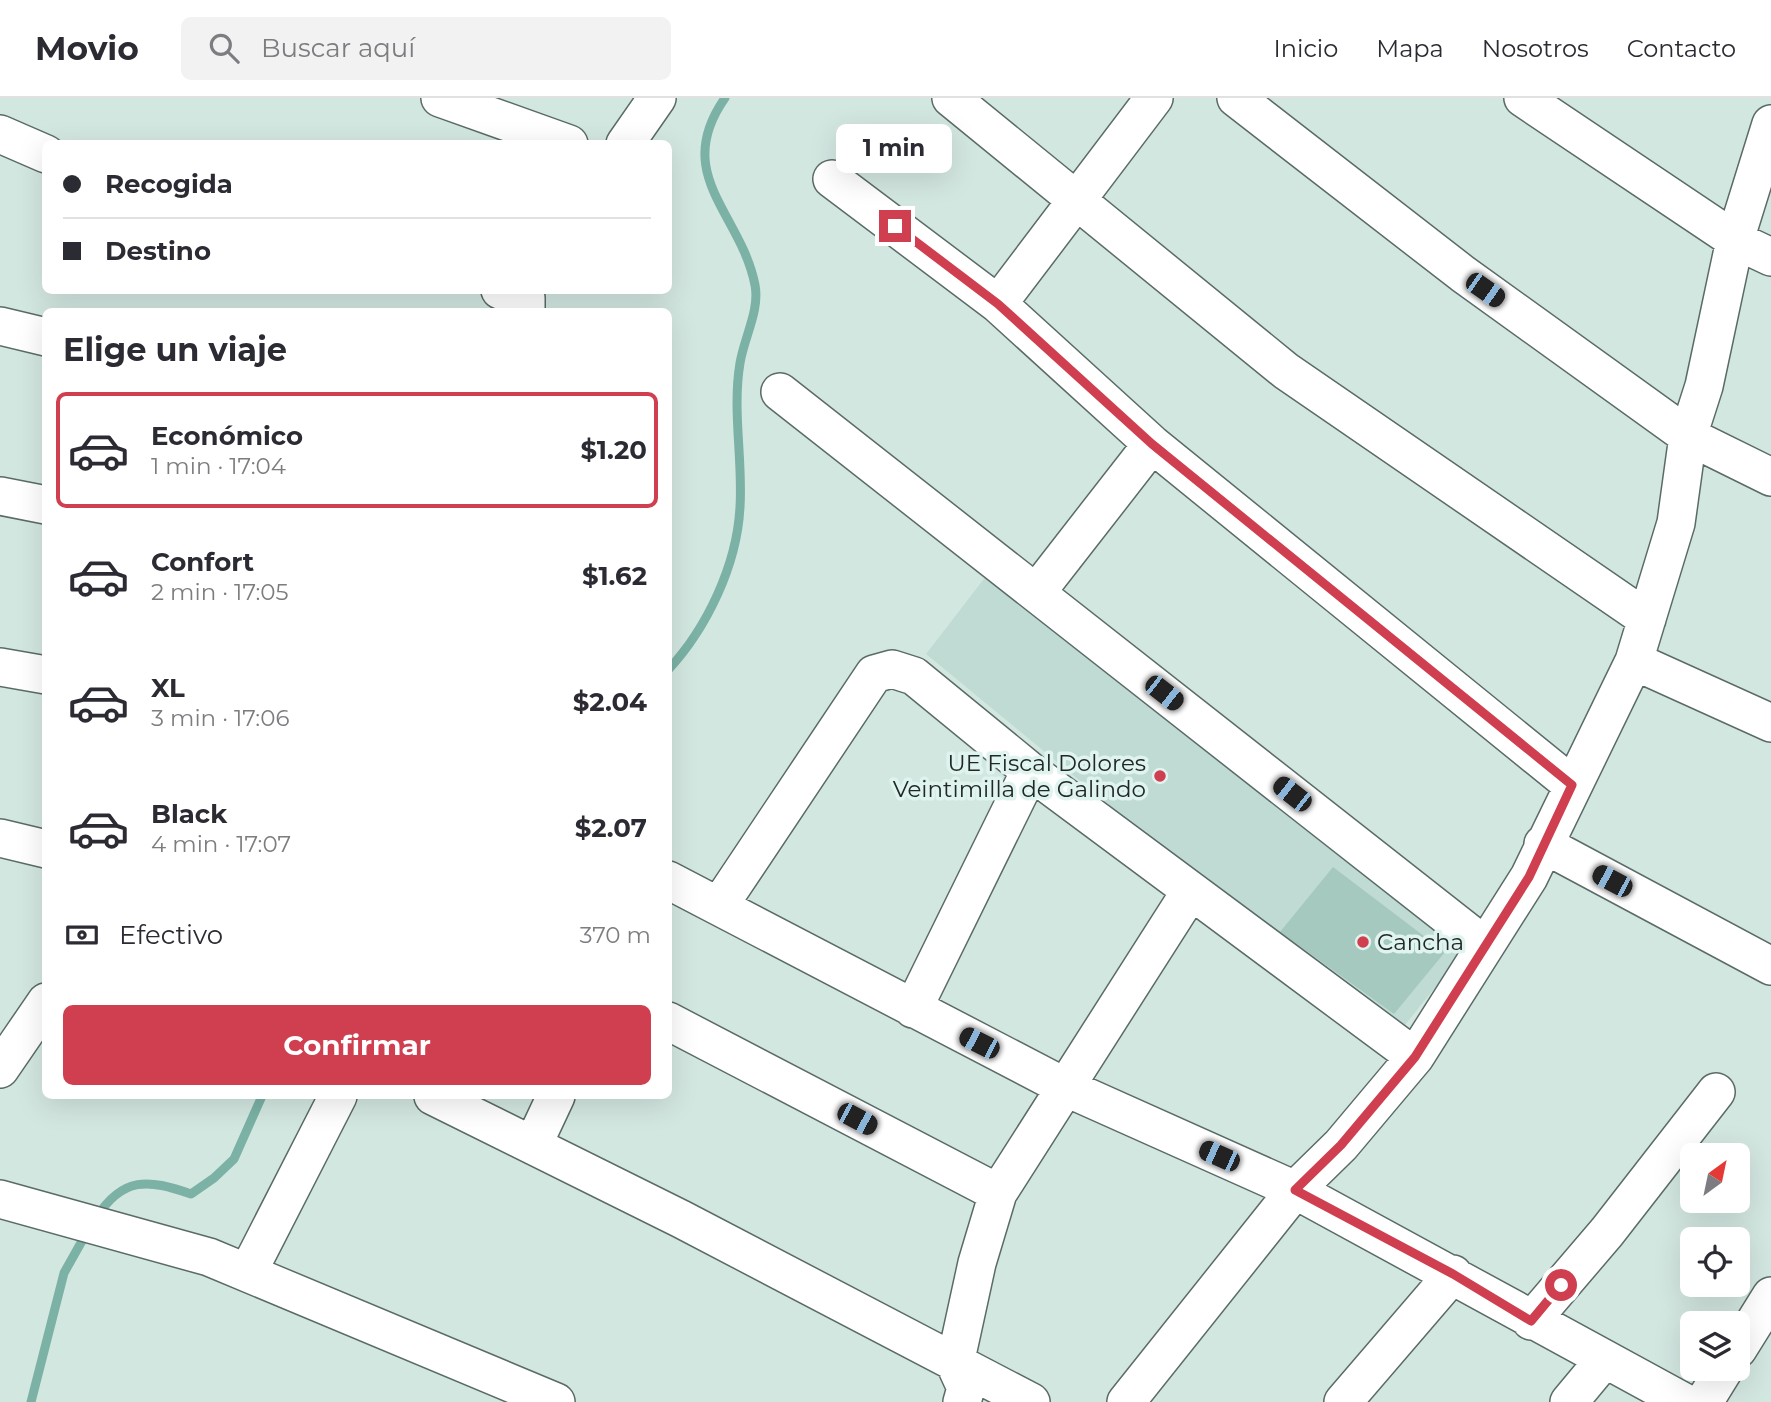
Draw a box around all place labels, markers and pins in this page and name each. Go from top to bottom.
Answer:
place label: UE Fiscal Dolores Veintimilla de Galindo [893,749,1146,803]
marker: UE Fiscal Dolores Veintimilla de Galindo [1152,768,1168,784]
place label: Cancha [1377,928,1464,956]
marker: Cancha [1355,934,1371,950]

